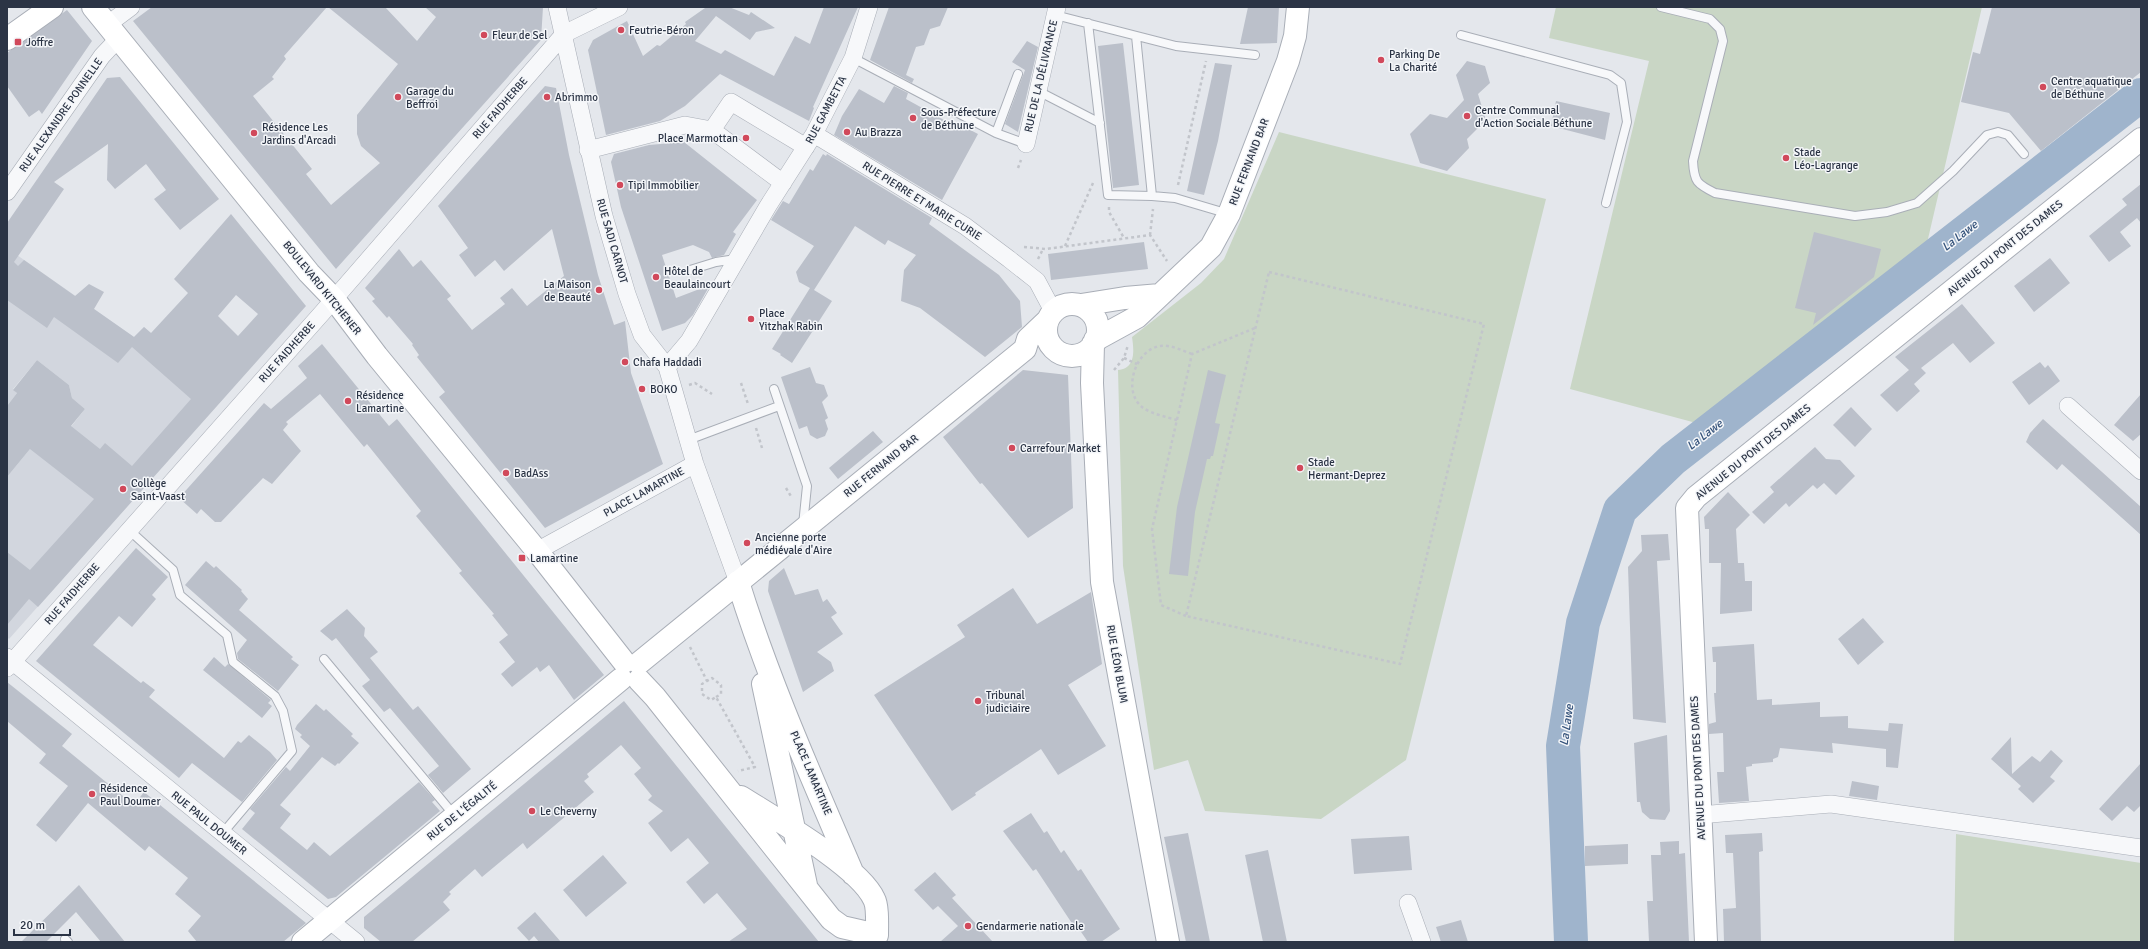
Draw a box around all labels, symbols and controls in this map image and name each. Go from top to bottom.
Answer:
street label: RUE DE LA DÉLIVRANCE [1021,18,1060,134]
place label: Feutrie-Béron [629,24,694,37]
marker: Feutrie-Béron [616,25,626,35]
place label: Fleur de Sel [492,29,547,42]
marker: Fleur de Sel [479,30,489,40]
place label: Joffre [26,36,53,49]
marker: Joffre [13,37,23,47]
place label: Parking De La Charité [1389,48,1440,74]
street label: RUE ALEXANDRE PONNELLE [17,55,105,175]
marker: Parking De La Charité [1376,55,1386,65]
street label: RUE FAIDHERBE [470,74,530,142]
street label: RUE GAMBETTA [803,74,850,146]
place label: Centre aquatique de Béthune [2051,75,2132,101]
marker: Centre aquatique de Béthune [2038,82,2048,92]
place label: Garage du Beffroi [406,85,454,111]
place label: Abrimmo [555,91,598,104]
marker: Garage du Beffroi [393,92,403,102]
marker: Abrimmo [542,92,552,102]
place label: Centre Communal d'Action Sociale Béthune [1475,104,1592,130]
place label: Sous-Préfecture de Béthune [921,106,996,132]
marker: Centre Communal d'Action Sociale Béthune [1462,111,1472,121]
marker: Sous-Préfecture de Béthune [908,113,918,123]
street label: RUE FERNAND BAR [1226,116,1272,207]
place label: Résidence Les Jardins d'Arcadi [262,121,336,147]
place label: Au Brazza [855,126,902,139]
marker: Au Brazza [842,127,852,137]
marker: Résidence Les Jardins d'Arcadi [249,128,259,138]
place label: Place Marmottan [658,132,738,145]
marker: Place Marmottan [741,133,751,143]
place label: Stade Léo-Lagrange [1794,146,1858,172]
marker: Stade Léo-Lagrange [1781,153,1791,163]
street label: RUE PIERRE ET MARIE CURIE [860,159,984,243]
place label: Tipi Immobilier [628,179,699,192]
marker: Tipi Immobilier [615,180,625,190]
street label: RUE SADI CARNOT [594,197,631,286]
street label: AVENUE DU PONT DES DAMES [1945,197,2065,299]
water label: La Lawe [1939,217,1982,255]
street label: BOULEVARD KITCHENER [280,238,364,338]
place label: Hôtel de Beaulaincourt [664,265,731,291]
marker: Hôtel de Beaulaincourt [651,272,661,282]
place label: La Maison de Beauté [543,278,591,304]
marker: La Maison de Beauté [594,285,604,295]
place label: Place Yitzhak Rabin [759,307,823,333]
marker: Place Yitzhak Rabin [746,314,756,324]
street label: RUE FAIDHERBE [256,319,318,385]
place label: Chafa Haddadi [633,356,702,369]
marker: Chafa Haddadi [620,357,630,367]
place label: BOKO [650,383,678,396]
marker: BOKO [637,384,647,394]
place label: Résidence Lamartine [356,389,404,415]
marker: Résidence Lamartine [343,396,353,406]
street label: AVENUE DU PONT DES DAMES [1693,401,1813,503]
water label: La Lawe [1684,416,1727,454]
street label: RUE FERNAND BAR [841,432,921,500]
place label: Carrefour Market [1020,442,1101,455]
marker: Carrefour Market [1007,443,1017,453]
place label: Stade Hermant-Deprez [1308,456,1386,482]
marker: Stade Hermant-Deprez [1295,463,1305,473]
street label: PLACE LAMARTINE [601,464,687,520]
place label: BadAss [514,467,549,480]
marker: BadAss [501,468,511,478]
place label: Collège Saint-Vaast [131,477,185,503]
marker: Collège Saint-Vaast [118,484,128,494]
place label: Ancienne porte médiévale d'Aire [755,531,832,557]
marker: Ancienne porte médiévale d'Aire [742,538,752,548]
place label: Lamartine [530,552,578,565]
marker: Lamartine [517,553,527,563]
street label: RUE FAIDHERBE [42,560,102,628]
street label: RUE LÉON BLUM [1104,623,1131,704]
place label: Tribunal judiciaire [986,689,1030,715]
street label: AVENUE DU PONT DES DAMES [1688,695,1708,841]
marker: Tribunal judiciaire [973,696,983,706]
water label: La Lawe [1557,702,1577,747]
street label: PLACE LAMARTINE [787,729,835,817]
street label: RUE DE L'ÉGALITÉ [424,778,500,843]
place label: Résidence Paul Doumer [100,782,160,808]
marker: Résidence Paul Doumer [87,789,97,799]
street label: RUE PAUL DOUMER [169,789,250,858]
place label: Le Cheverny [540,805,598,818]
marker: Le Cheverny [527,806,537,816]
scale bar [14,911,70,937]
text: 20 m [20,918,45,933]
place label: Gendarmerie nationale [976,920,1084,933]
marker: Gendarmerie nationale [963,921,973,931]

